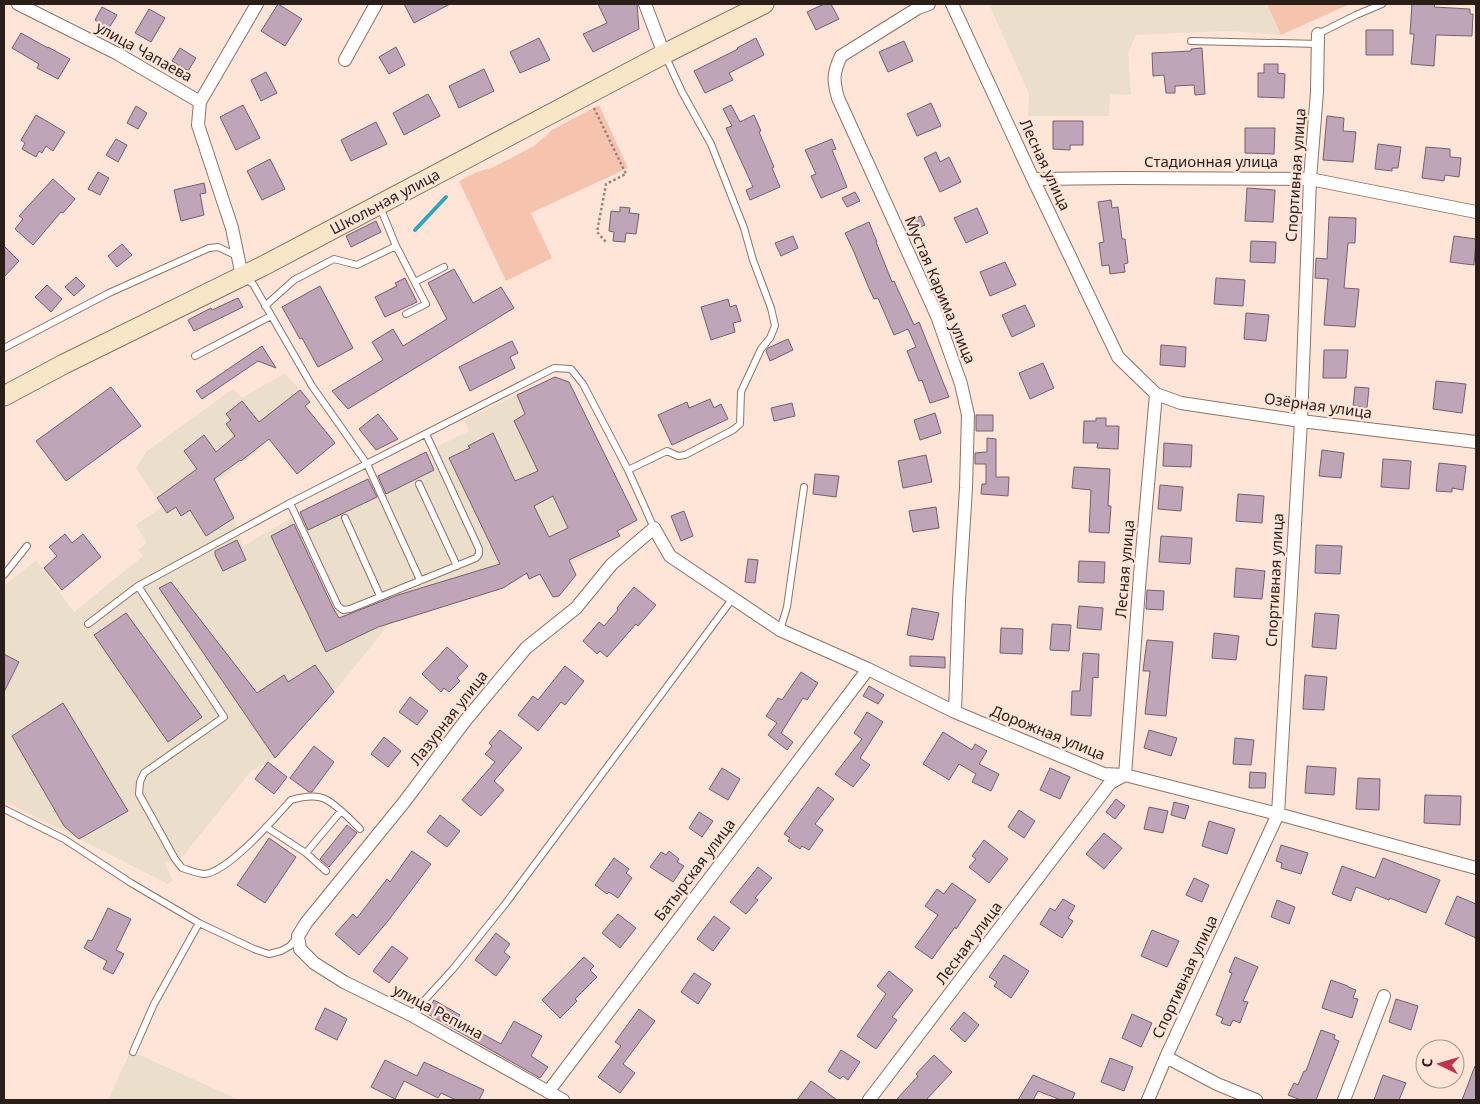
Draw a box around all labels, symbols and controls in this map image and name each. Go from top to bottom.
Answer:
street label: улица Чапаева [93,16,196,86]
street label: Спортивная улица [1280,107,1310,242]
street label: Лесная улица [1016,116,1076,214]
street label: Стадионная улица [1144,151,1278,171]
street label: Школьная улица [326,164,443,239]
street label: Мустая Карима улица [901,213,981,366]
street label: Озёрная улица [1263,388,1373,422]
street label: Спортивная улица [1261,513,1287,647]
street label: Лесная улица [1110,519,1138,619]
street label: Лазурная улица [405,666,492,769]
street label: Дорожная улица [988,700,1108,764]
street label: Батырская улица [649,814,739,925]
street label: Лесная улица [930,897,1006,988]
street label: Спортивная улица [1147,912,1221,1042]
street label: улица Репина [390,979,487,1043]
north arrow [1415,1039,1465,1089]
text: С [1417,1057,1436,1068]

